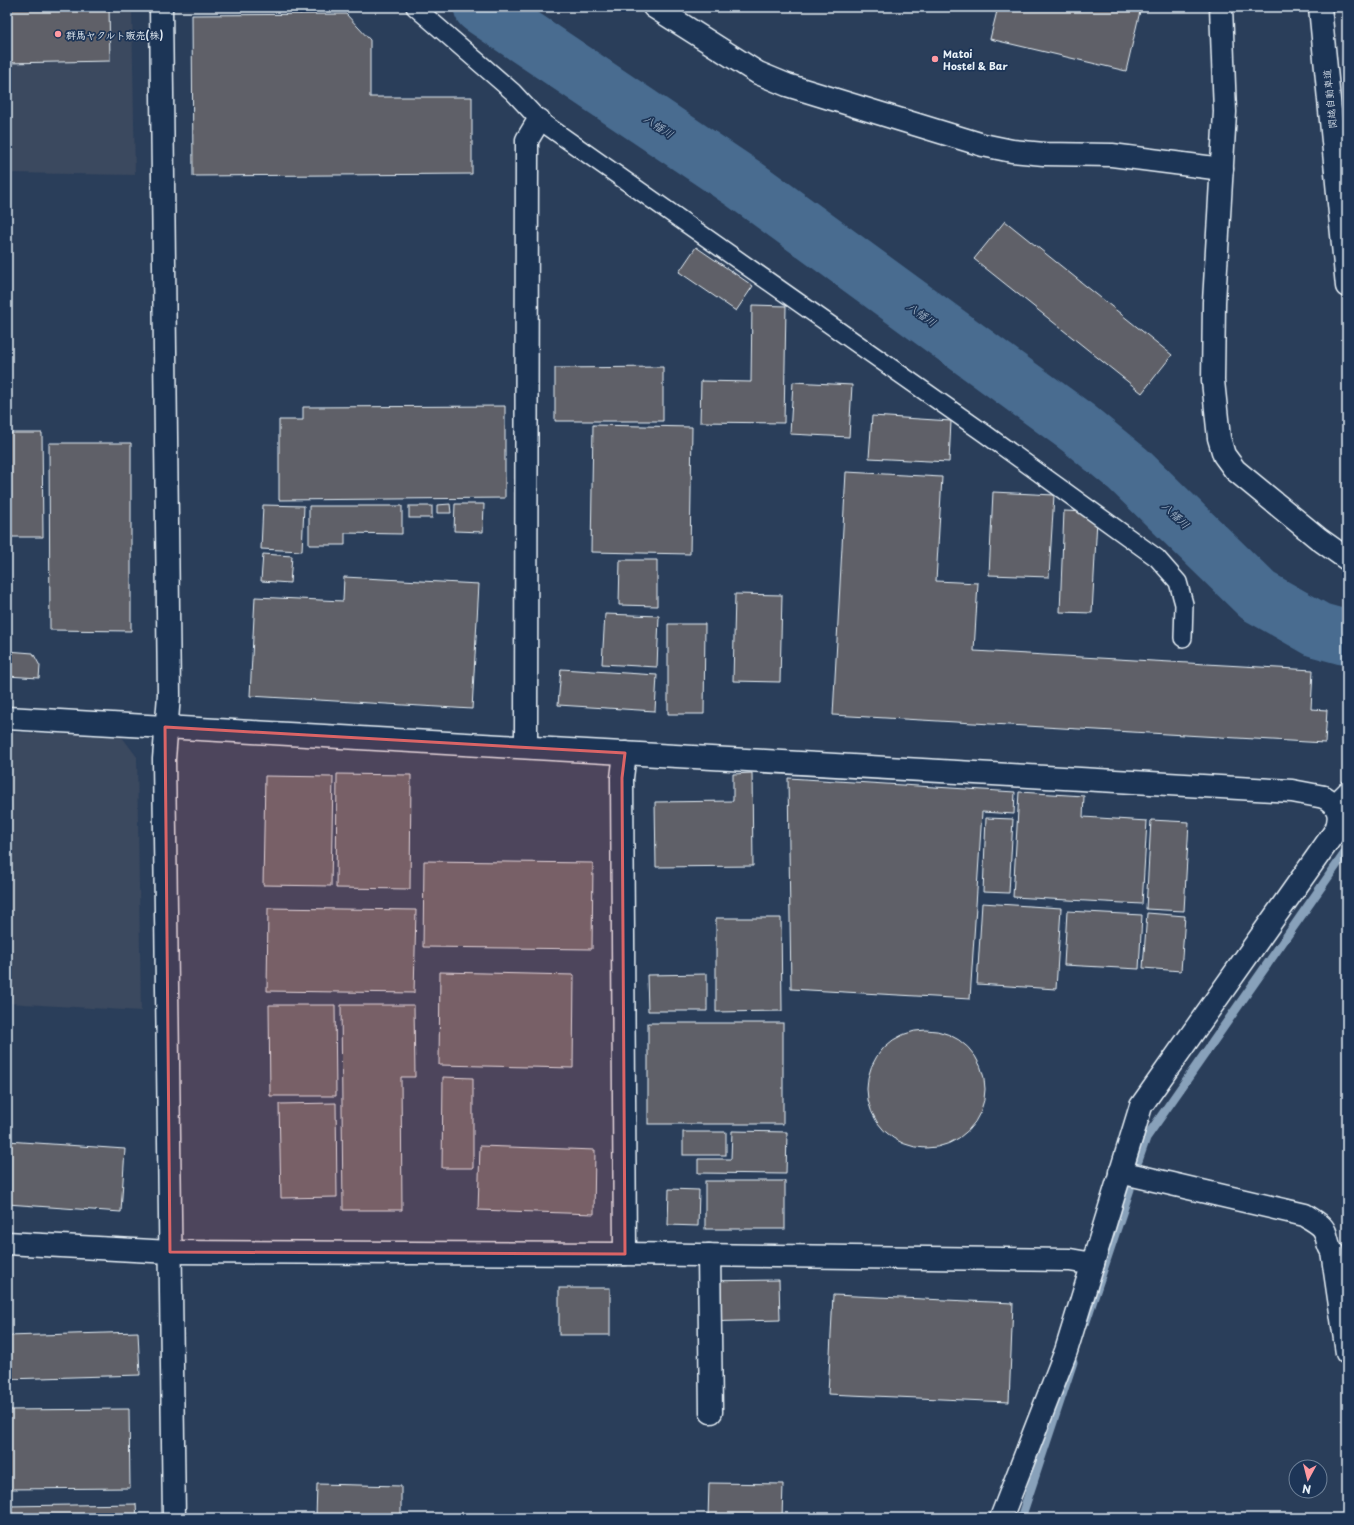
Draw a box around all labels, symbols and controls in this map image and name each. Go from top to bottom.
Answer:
place label: 群馬ヤクルト販売(株) [66,27,163,42]
marker: 群馬ヤクルト販売(株) [53,29,63,39]
place label: Matoi Hostel & Bar [943,46,1008,73]
marker: Matoi Hostel & Bar [930,54,940,64]
street label: 関越自動車道 [1318,68,1340,130]
water label: 八幡川 [641,110,677,142]
water label: 八幡川 [904,297,940,331]
water label: 八幡川 [1158,497,1194,533]
north arrow [1288,1459,1328,1499]
text: N [1301,1480,1312,1498]

